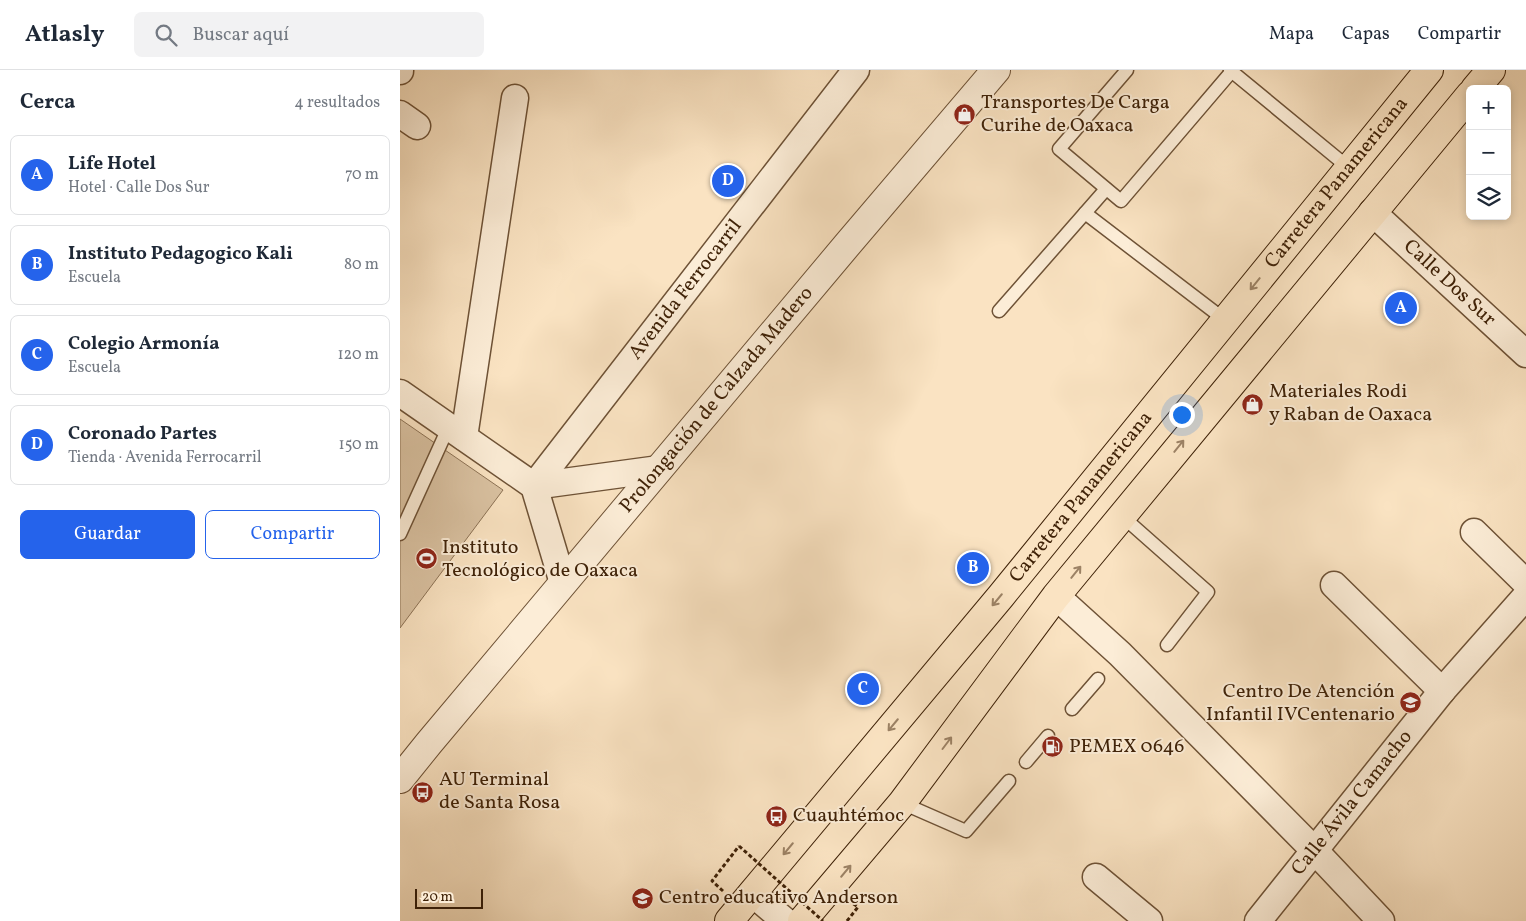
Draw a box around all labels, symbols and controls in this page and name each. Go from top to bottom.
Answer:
search box [134,12,484,57]
text: Atlasly [25,18,104,52]
icon: search [152,21,180,49]
text: Buscar aquí [192,22,289,48]
text: Mapa [1269,22,1314,47]
text: Capas [1342,22,1390,47]
text: Compartir [1418,22,1501,47]
map controls [1466,85,1511,220]
button: + [1466,85,1511,130]
text: Cerca [20,88,75,117]
place label: Transportes De Carga Curihe de Oaxaca [981,89,1170,140]
street label: Carretera Panamericana [1259,91,1415,275]
text: 4 resultados [294,92,380,114]
shop icon: Transportes De Carga Curihe de Oaxaca [953,102,977,126]
button: − [1466,130,1511,175]
text: Life Hotel [68,151,156,177]
pin: D [712,162,744,200]
text: A [31,164,43,186]
text: 70 m [345,164,379,186]
button: layers [1466,175,1511,220]
text: Hotel · Calle Dos Sur [68,177,210,199]
street label: Avenida Ferrocarril [622,214,749,366]
street label: Calle Dos Sur [1397,233,1502,333]
text: Instituto Pedagogico Kali [68,241,293,267]
text: B [32,254,42,276]
text: 80 m [344,254,379,276]
text: Escuela [68,267,121,289]
one-way arrow [1249,277,1260,290]
street label: Prolongación de Calzada Madero [613,281,820,519]
pin: A [1385,289,1417,327]
text: Colegio Armonía [68,331,220,357]
text: C [32,344,42,366]
text: 120 m [337,344,379,366]
text: Escuela [68,357,121,379]
place label: Materiales Rodi y Raban de Oaxaca [1269,378,1432,429]
shop icon: Materiales Rodi y Raban de Oaxaca [1241,392,1265,416]
your location [1169,402,1195,428]
street label: Carretera Panamericana [1003,406,1160,589]
text: Coronado Partes [68,421,217,447]
text: D [31,434,43,456]
text: 150 m [338,434,379,456]
one-way arrow [1174,440,1185,453]
text: Tienda · Avenida Ferrocarril [68,447,262,469]
button: Guardar [20,510,195,559]
button: Compartir [205,510,380,559]
place label: Instituto Tecnológico de Oaxaca [442,534,638,585]
sports icon: Instituto Tecnológico de Oaxaca [414,547,438,571]
pin: B [957,549,989,587]
one-way arrow [1071,566,1082,579]
one-way arrow [992,593,1003,606]
pin: C [847,670,879,708]
place label: Centro De Atención Infantil IVCentenario [1206,678,1395,729]
school or university icon: Centro De Atención Infantil IVCentenario [1399,691,1423,715]
one-way arrow [887,718,898,731]
street label: Calle Ávila Camacho [1285,724,1419,882]
place label: PEMEX 0646 [1069,733,1184,761]
fuel station icon: PEMEX 0646 [1041,735,1065,759]
one-way arrow [941,737,952,750]
place label: AU Terminal de Santa Rosa [439,766,560,817]
bus stop icon: AU Terminal de Santa Rosa [411,780,435,804]
place label: Cuauhtémoc [793,802,904,830]
bus stop icon: Cuauhtémoc [765,804,789,828]
one-way arrow [783,842,794,855]
one-way arrow [840,865,851,878]
place label: Centro educativo Anderson [659,884,899,912]
scale bar [415,886,482,909]
school or university icon: Centro educativo Anderson [631,886,655,910]
text: 20 m [422,888,453,907]

